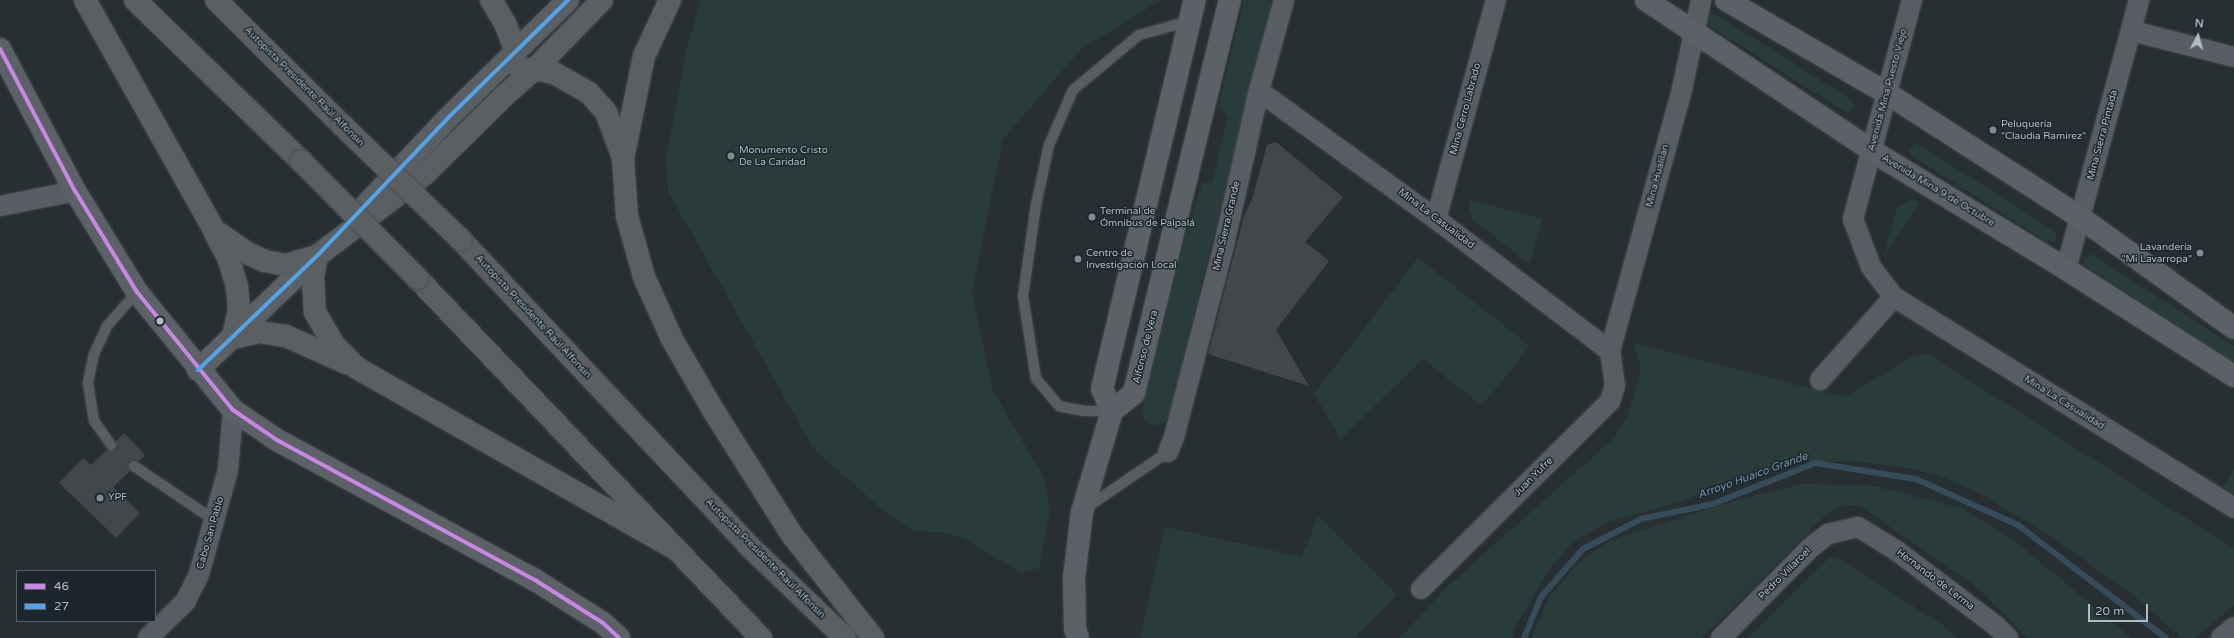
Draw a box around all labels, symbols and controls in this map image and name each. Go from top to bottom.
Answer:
north arrow [2178,16,2218,56]
text: N [2194,17,2204,30]
street label: Autopista Presidente Raúl Alfonsín [241,24,367,150]
street label: Avenida Mina Puesto Viejo [1866,27,1910,153]
street label: Mina Cerro Labrado [1448,62,1484,156]
street label: Mina Sierra Pintada [2085,89,2121,181]
place label: Peluquería "Claudia Ramírez" [2001,118,2086,142]
marker: Peluquería "Claudia Ramírez" [1988,125,1998,135]
street label: Mina Hualilan [1644,143,1672,209]
place label: Monumento Cristo De La Caridad [739,144,828,168]
marker: Monumento Cristo De La Caridad [726,151,736,161]
street label: Avenida Mina 9 de Octubre [1879,152,1997,230]
street label: Mina Sierra Grande [1211,180,1243,272]
street label: Mina La Casualidad [1395,186,1477,252]
place label: Terminal de Ómnibus de Palpalá [1100,205,1195,228]
marker: Terminal de Ómnibus de Palpalá [1087,212,1097,222]
place label: Lavandería "Mi Lavarropa" [2121,241,2192,264]
place label: Centro de Investigación Local [1086,247,1177,270]
marker: Lavandería "Mi Lavarropa" [2195,248,2205,258]
street label: Autopista Presidente Raúl Alfonsín [472,253,594,381]
marker: Centro de Investigación Local [1073,254,1083,264]
street label: Alfonso de Vera [1131,309,1161,385]
unlabelled marker [155,316,165,326]
street label: Mina La Casualidad [2022,373,2106,433]
water label: Arroyo Huaico Grande [1696,450,1810,502]
street label: Juan Yufre [1512,455,1556,499]
place label: YPF [108,492,127,504]
marker: YPF [95,493,105,503]
street label: Cabo San Pablo [195,495,227,571]
street label: Autopista Presidente Raúl Alfonsín [702,496,828,622]
street label: Pedro Villaroel [1756,545,1814,603]
street label: Hernando de Lerma [1894,547,1976,613]
legend [16,570,156,622]
text: 46 [54,579,69,593]
scale bar [2090,596,2150,622]
text: 27 [54,599,69,613]
text: 20 m [2095,604,2124,618]

